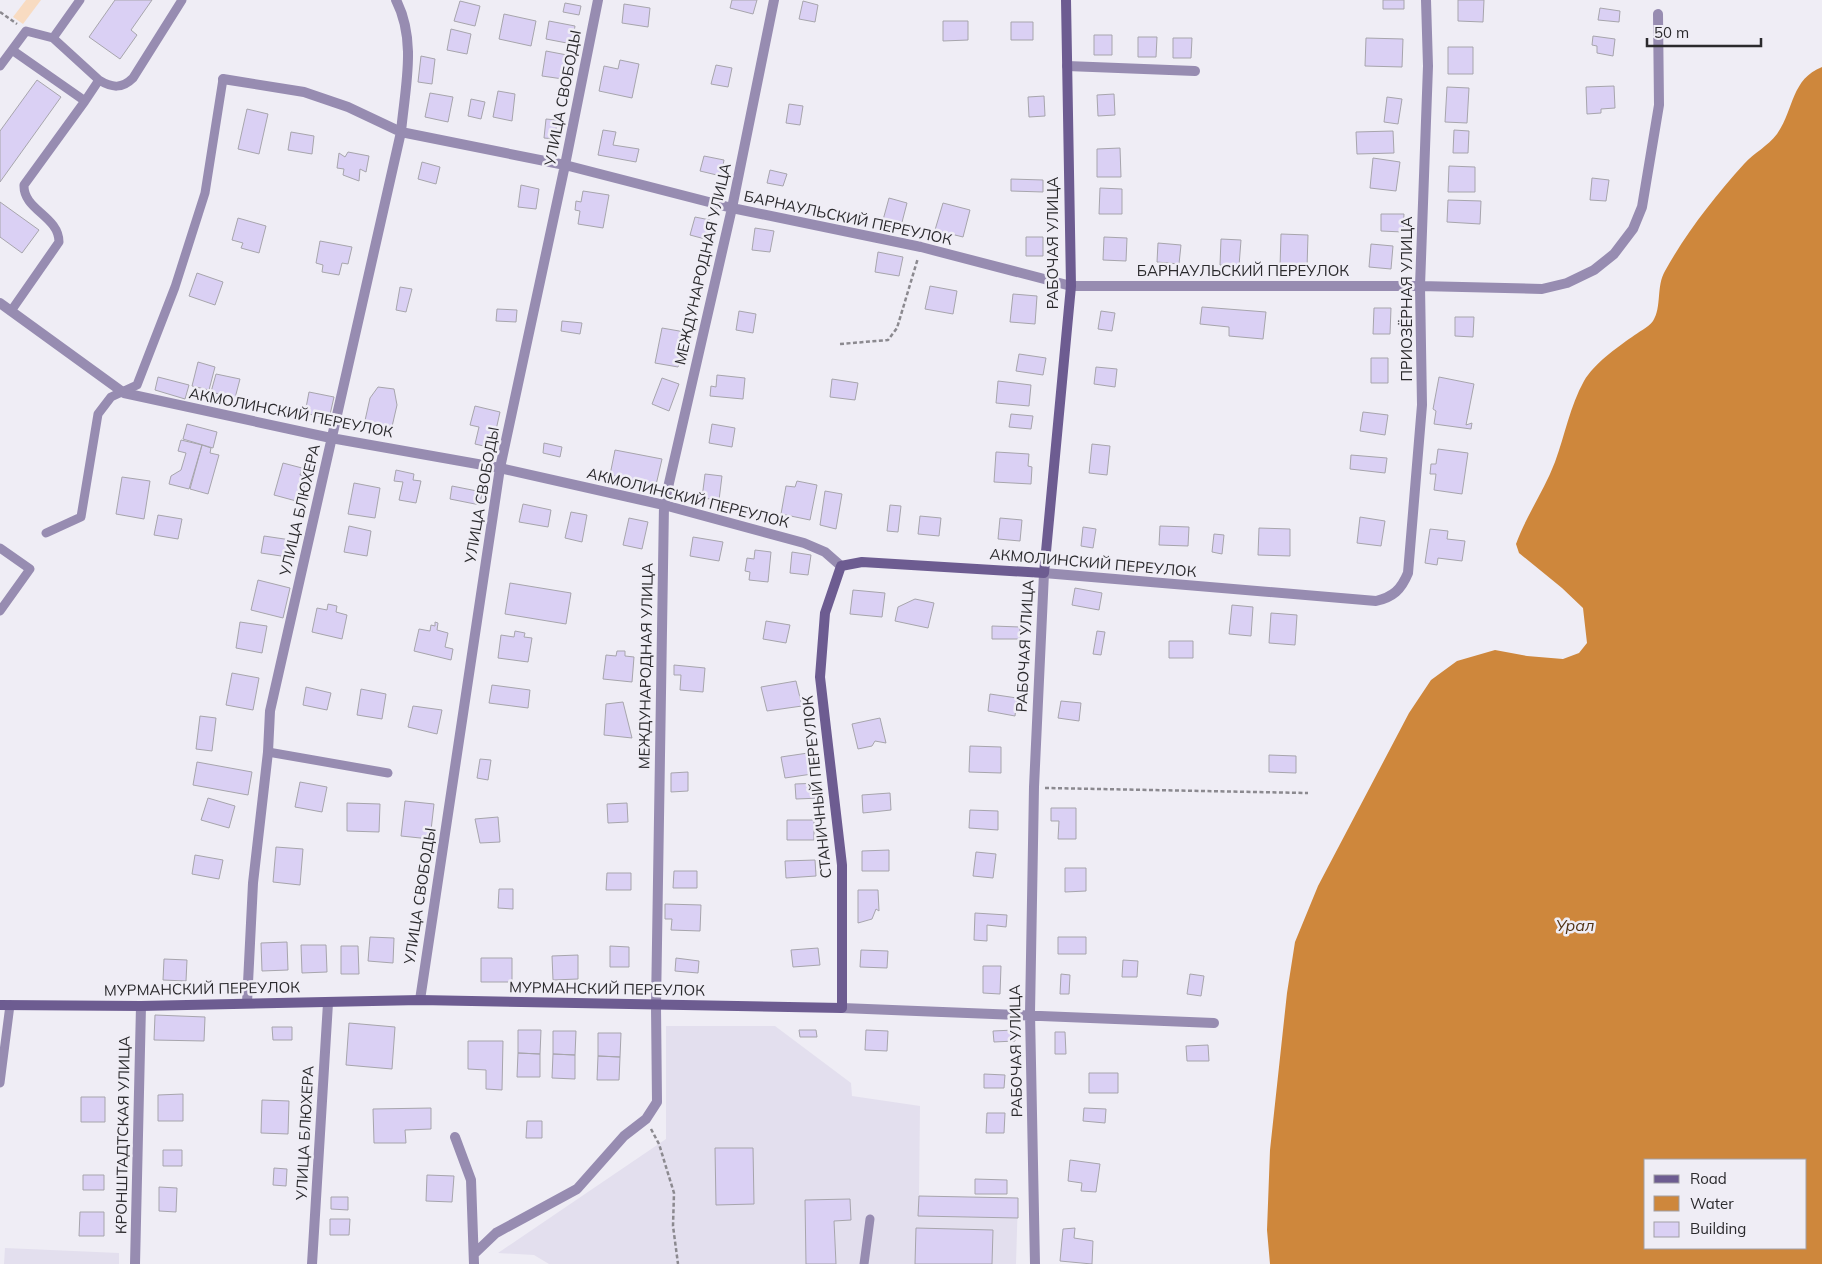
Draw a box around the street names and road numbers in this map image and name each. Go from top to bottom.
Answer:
street label: УЛИЦА СВОБОДЫ [540,28,585,169]
street label: МЕЖДУНАРОДНАЯ УЛИЦА [670,161,735,367]
street label: РАБОЧАЯ УЛИЦА [1043,177,1062,309]
street label: БАРНАУЛЬСКИЙ ПЕРЕУЛОК [742,186,954,249]
street label: ПРИОЗЁРНАЯ УЛИЦА [1397,217,1416,381]
street label: БАРНАУЛЬСКИЙ ПЕРЕУЛОК [1137,261,1349,280]
street label: АКМОЛИНСКИЙ ПЕРЕУЛОК [187,383,395,442]
street label: УЛИЦА СВОБОДЫ [460,425,503,566]
street label: УЛИЦА БЛЮХЕРА [275,442,324,579]
street label: АКМОЛИНСКИЙ ПЕРЕУЛОК [585,463,791,532]
street label: АКМОЛИНСКИЙ ПЕРЕУЛОК [989,544,1197,581]
street label: МЕЖДУНАРОДНАЯ УЛИЦА [634,563,657,769]
street label: РАБОЧАЯ УЛИЦА [1012,579,1037,713]
street label: СТАНИЧНЫЙ ПЕРЕУЛОК [797,695,836,879]
street label: УЛИЦА СВОБОДЫ [399,826,440,967]
street label: МУРМАНСКИЙ ПЕРЕУЛОК [104,977,300,1000]
street label: МУРМАНСКИЙ ПЕРЕУЛОК [509,977,705,1000]
street label: РАБОЧАЯ УЛИЦА [1005,984,1026,1118]
street label: КРОНШТАДТСКАЯ УЛИЦА [111,1036,134,1234]
street label: УЛИЦА БЛЮХЕРА [291,1065,318,1202]

